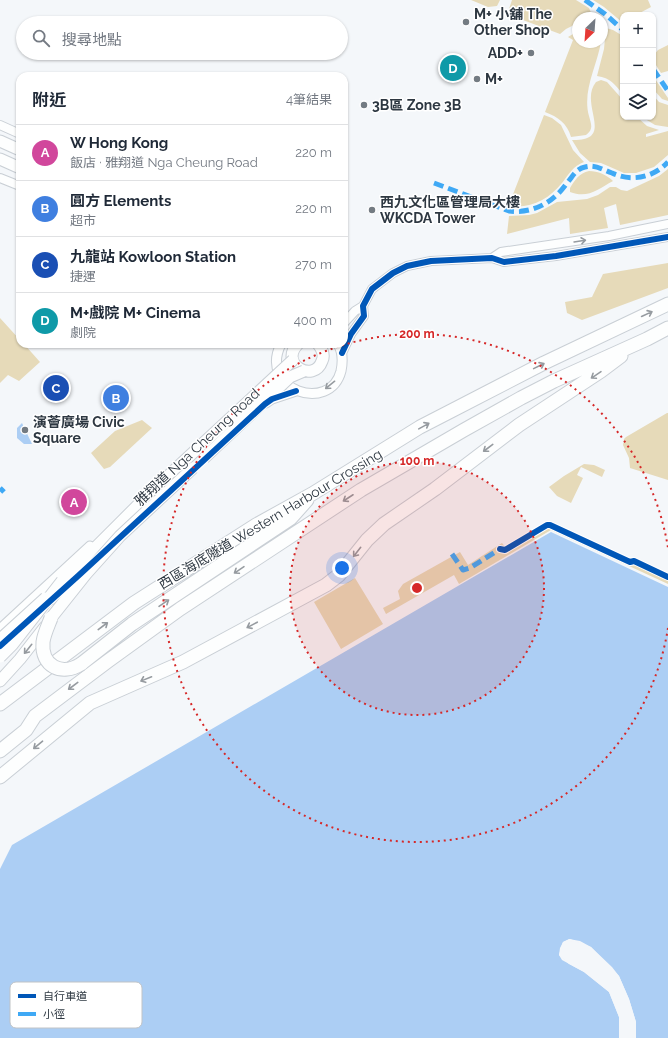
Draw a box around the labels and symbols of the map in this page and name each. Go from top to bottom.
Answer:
place label: M+ 小舖 The Other Shop [474,6,553,38]
north arrow [572,12,608,48]
marker: M+ 小舖 The Other Shop [461,17,471,27]
place label: ADD+ [488,45,523,61]
marker: ADD+ [526,48,536,58]
pin: D [440,53,466,83]
place label: M+ [485,71,503,87]
marker: M+ [472,74,482,84]
place label: 3B區 Zone 3B [372,97,462,113]
marker: 3B區 Zone 3B [359,100,369,110]
place label: 西九文化區管理局大樓 WKCDA Tower [380,194,520,226]
marker: 西九文化區管理局大樓 WKCDA Tower [367,205,377,215]
one-way arrow [573,236,586,244]
one-way arrow [641,310,653,317]
text: 200 m [399,327,435,341]
one-way arrow [533,361,545,369]
one-way arrow [590,370,601,379]
pin: C [43,373,69,403]
one-way arrow [325,381,336,390]
pin: B [103,383,129,413]
street label: 雅翔道 Nga Cheung Road [131,385,263,509]
place label: 演薈廣場 Civic Square [33,414,125,446]
one-way arrow [418,421,430,429]
marker: 演薈廣場 Civic Square [20,425,30,435]
one-way arrow [483,444,494,452]
street label: 西區海底隧道 Western Harbour Crossing [155,446,385,592]
text: 100 m [400,454,434,468]
pin: A [61,487,87,517]
one-way arrow [342,495,354,503]
one-way arrow [353,546,362,557]
your location [332,558,352,578]
one-way arrow [234,565,245,574]
centre of rings [410,581,424,595]
one-way arrow [158,599,169,607]
one-way arrow [97,622,108,631]
one-way arrow [247,622,259,630]
one-way arrow [24,644,32,655]
one-way arrow [141,676,153,683]
one-way arrow [68,682,79,691]
one-way arrow [32,741,43,750]
legend [10,982,142,1028]
text: 自行車道 [43,990,87,1003]
text: 小徑 [43,1008,65,1021]

